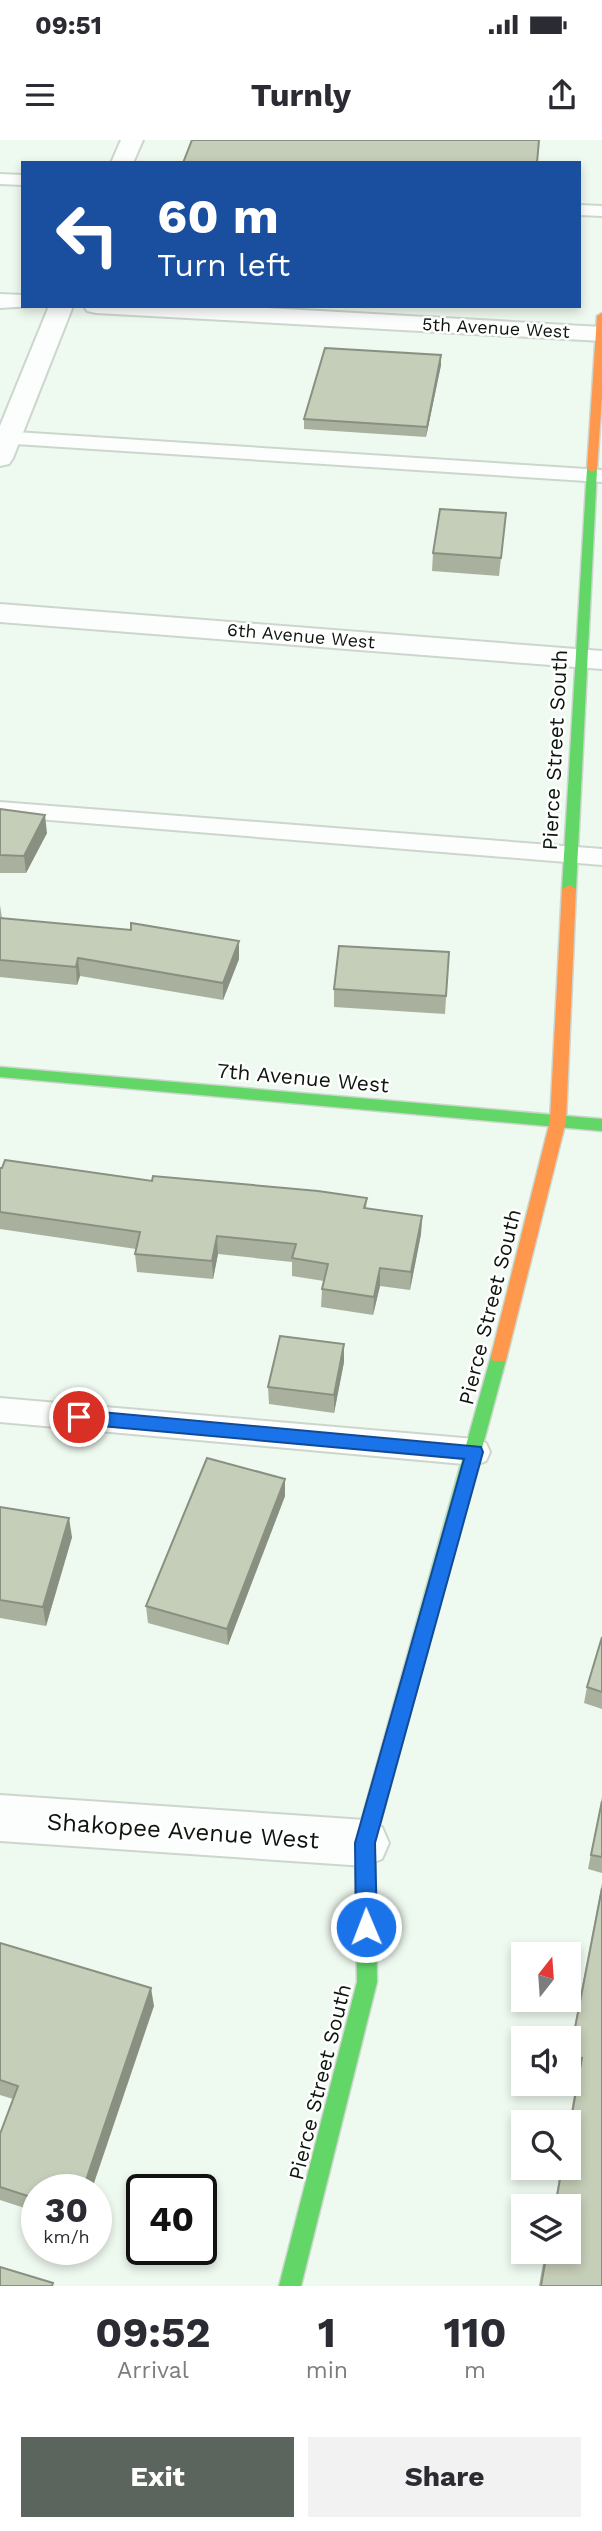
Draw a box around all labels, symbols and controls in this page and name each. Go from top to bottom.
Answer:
text: 09:51 [35,10,102,40]
icon: menu [21,76,59,114]
text: Turnly [251,76,351,114]
icon: share [543,76,581,114]
text: 60 m [157,187,279,245]
icon: left [42,189,133,280]
text: Turn left [157,246,290,284]
street label: 5th Avenue West [422,313,571,342]
street label: 6th Avenue West [226,619,376,652]
street label: Pierce Street South [537,649,572,851]
street label: 7th Avenue West [216,1058,390,1097]
street label: Pierce Street South [453,1206,526,1407]
pin [49,1387,109,1447]
icon: arrive [60,1398,98,1436]
street label: Shakopee Avenue West [46,1808,320,1854]
position arrow [329,1890,403,1964]
north arrow [511,1942,581,2012]
map controls [511,1942,581,2264]
street label: Pierce Street South [283,1981,356,2182]
button: sound [511,2026,581,2096]
button: search [511,2110,581,2180]
speed limit sign: 40 [126,2174,217,2265]
text: 30 [45,2189,88,2231]
button: layers [511,2194,581,2264]
text: km/h [43,2226,90,2247]
text: 09:52 [95,2308,210,2357]
text: 1 [318,2308,336,2357]
text: 110 [443,2308,507,2357]
text: Arrival [117,2357,189,2384]
text: min [306,2357,348,2384]
text: m [464,2357,486,2384]
button: Exit [21,2437,294,2517]
button: Share [308,2437,581,2517]

